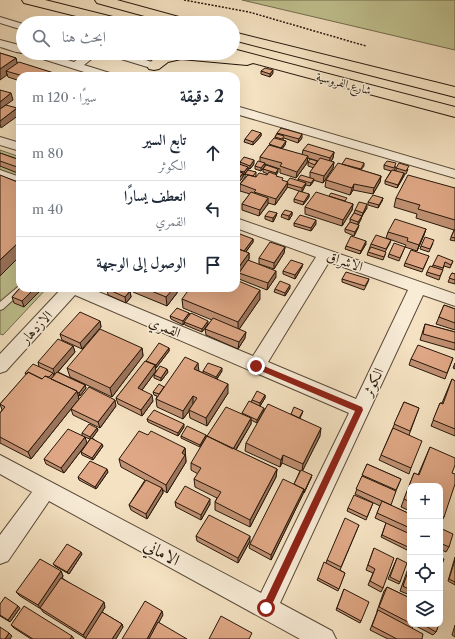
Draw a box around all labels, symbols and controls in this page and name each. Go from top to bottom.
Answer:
search box [16,16,240,60]
icon: search [30,27,52,49]
text: ابحث هنا [62,27,106,46]
street label: شارع الفروسية [314,68,373,101]
text: 2 دقيقة [180,86,224,106]
text: سيرًا · 120 m [32,89,97,105]
text: تابع السير [143,130,186,149]
icon: ahead [202,142,224,164]
text: 80 m [32,145,64,161]
text: الكوثر [159,157,186,173]
text: انعطف يسارًا [124,186,186,205]
icon: left [202,198,224,220]
text: 40 m [32,201,63,217]
text: القمري [156,213,186,229]
street label: الاشراق [324,246,366,277]
text: الوصول إلى الوجهة [96,253,186,272]
icon: arrive [202,254,224,276]
street label: الازدهار [15,307,56,349]
street label: القمري [145,312,184,344]
route end [247,357,265,375]
street label: الكوثر [358,365,387,401]
map controls [407,483,443,627]
button: + [407,483,443,519]
button: − [407,519,443,555]
street label: الاماني [138,534,184,574]
button: locate [407,555,443,591]
button: layers [407,591,443,627]
route start [257,599,275,617]

